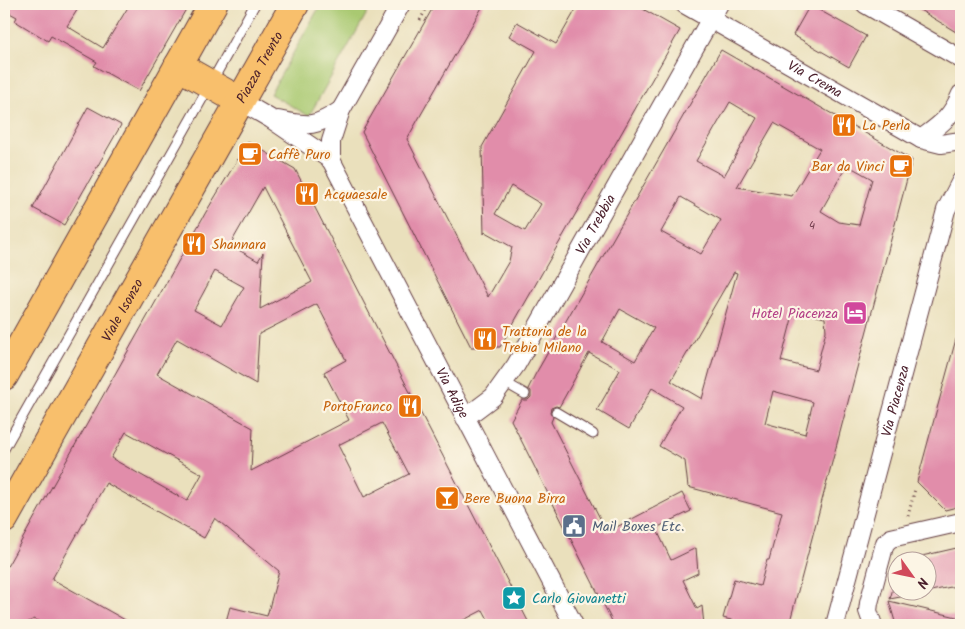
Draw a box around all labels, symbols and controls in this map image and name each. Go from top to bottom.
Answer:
street label: Piazza Trento [231,28,289,108]
street label: Via Crema [783,55,846,104]
restaurant icon: La Perla [831,112,857,138]
place label: La Perla [862,115,910,137]
cafe icon: Caffè Puro [237,141,263,167]
place label: Caffè Puro [268,144,331,166]
cafe icon: Bar da Vinci [888,153,914,179]
place label: Bar da Vinci [811,156,885,178]
restaurant icon: Acquaesale [294,181,320,207]
place label: Acquaesale [324,184,388,206]
street label: Via Trebbia [570,190,622,259]
house number: 4 [809,217,815,235]
restaurant icon: Shannara [181,231,207,257]
place label: Shannara [212,234,266,256]
street label: Viale Isonzo [96,275,150,346]
hotel icon: Hotel Piacenza [842,300,868,326]
place label: Hotel Piacenza [751,303,838,325]
place label: Trattoria de la Trebia Milano [502,321,587,359]
restaurant icon: Trattoria de la Trebia Milano [472,326,498,352]
street label: Via Piacenza [876,363,916,439]
street label: Via Adige [429,364,475,423]
restaurant icon: PortoFranco [397,393,423,419]
place label: PortoFranco [323,396,392,418]
bar icon: Bere Buona Birra [434,485,460,511]
place label: Bere Buona Birra [464,488,566,510]
public building icon: Mail Boxes Etc. [561,513,587,539]
place label: Mail Boxes Etc. [592,516,684,538]
north arrow [888,552,938,602]
text: N [910,573,934,592]
place icon: Carlo Giovanetti [501,585,527,611]
place label: Carlo Giovanetti [532,588,626,610]

